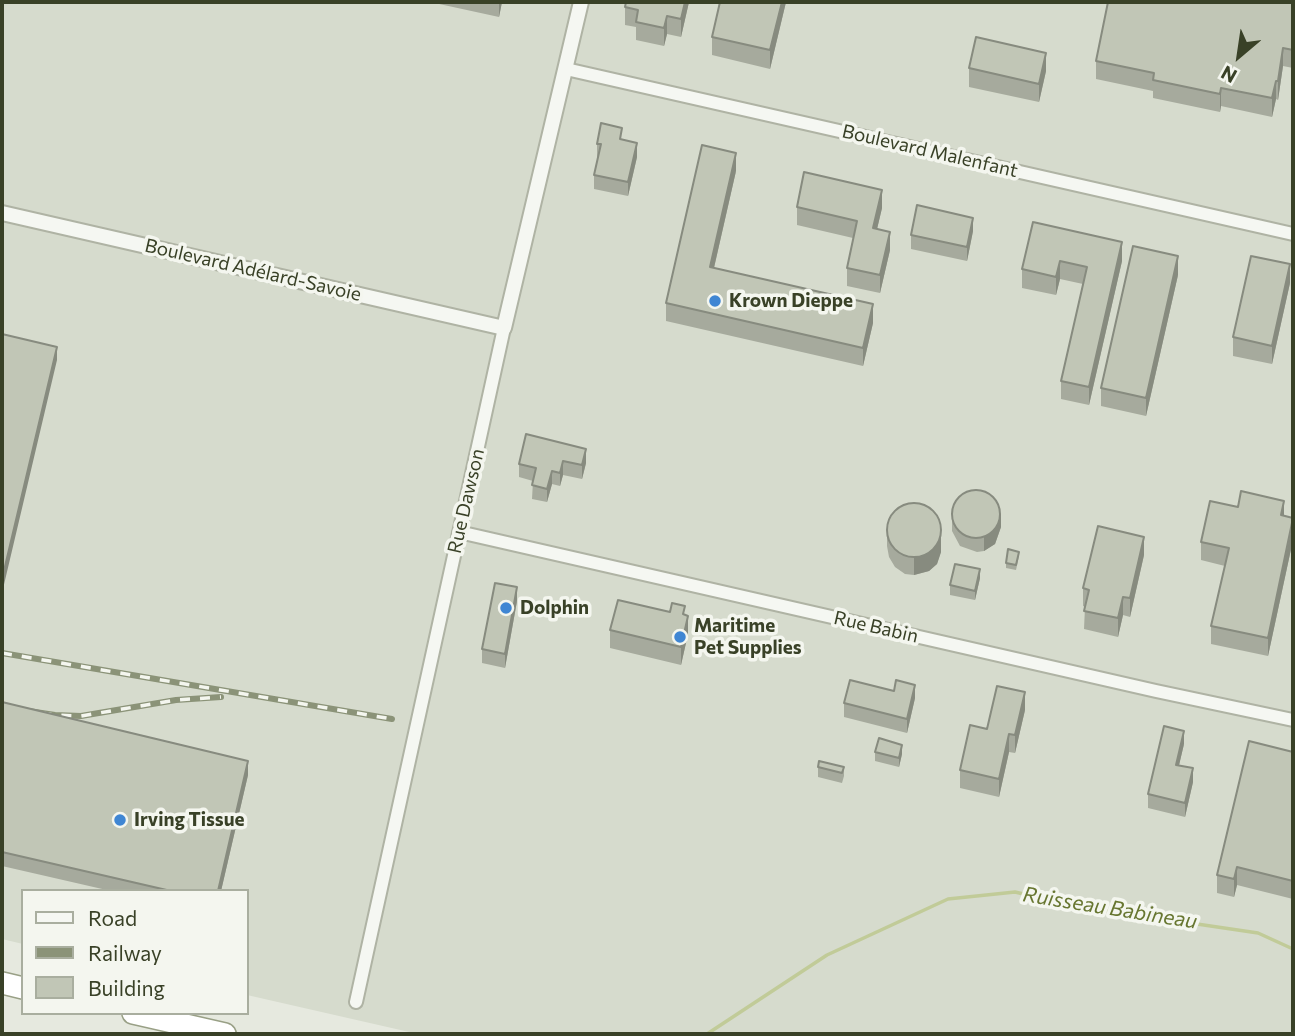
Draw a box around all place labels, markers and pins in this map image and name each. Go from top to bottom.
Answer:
place label: Krown Dieppe [729,290,853,312]
marker: Krown Dieppe [707,293,723,309]
place label: Dolphin [520,597,589,619]
marker: Dolphin [498,600,514,616]
place label: Maritime Pet Supplies [694,615,802,659]
marker: Maritime Pet Supplies [672,629,688,645]
place label: Irving Tissue [134,809,245,831]
marker: Irving Tissue [112,812,128,828]

